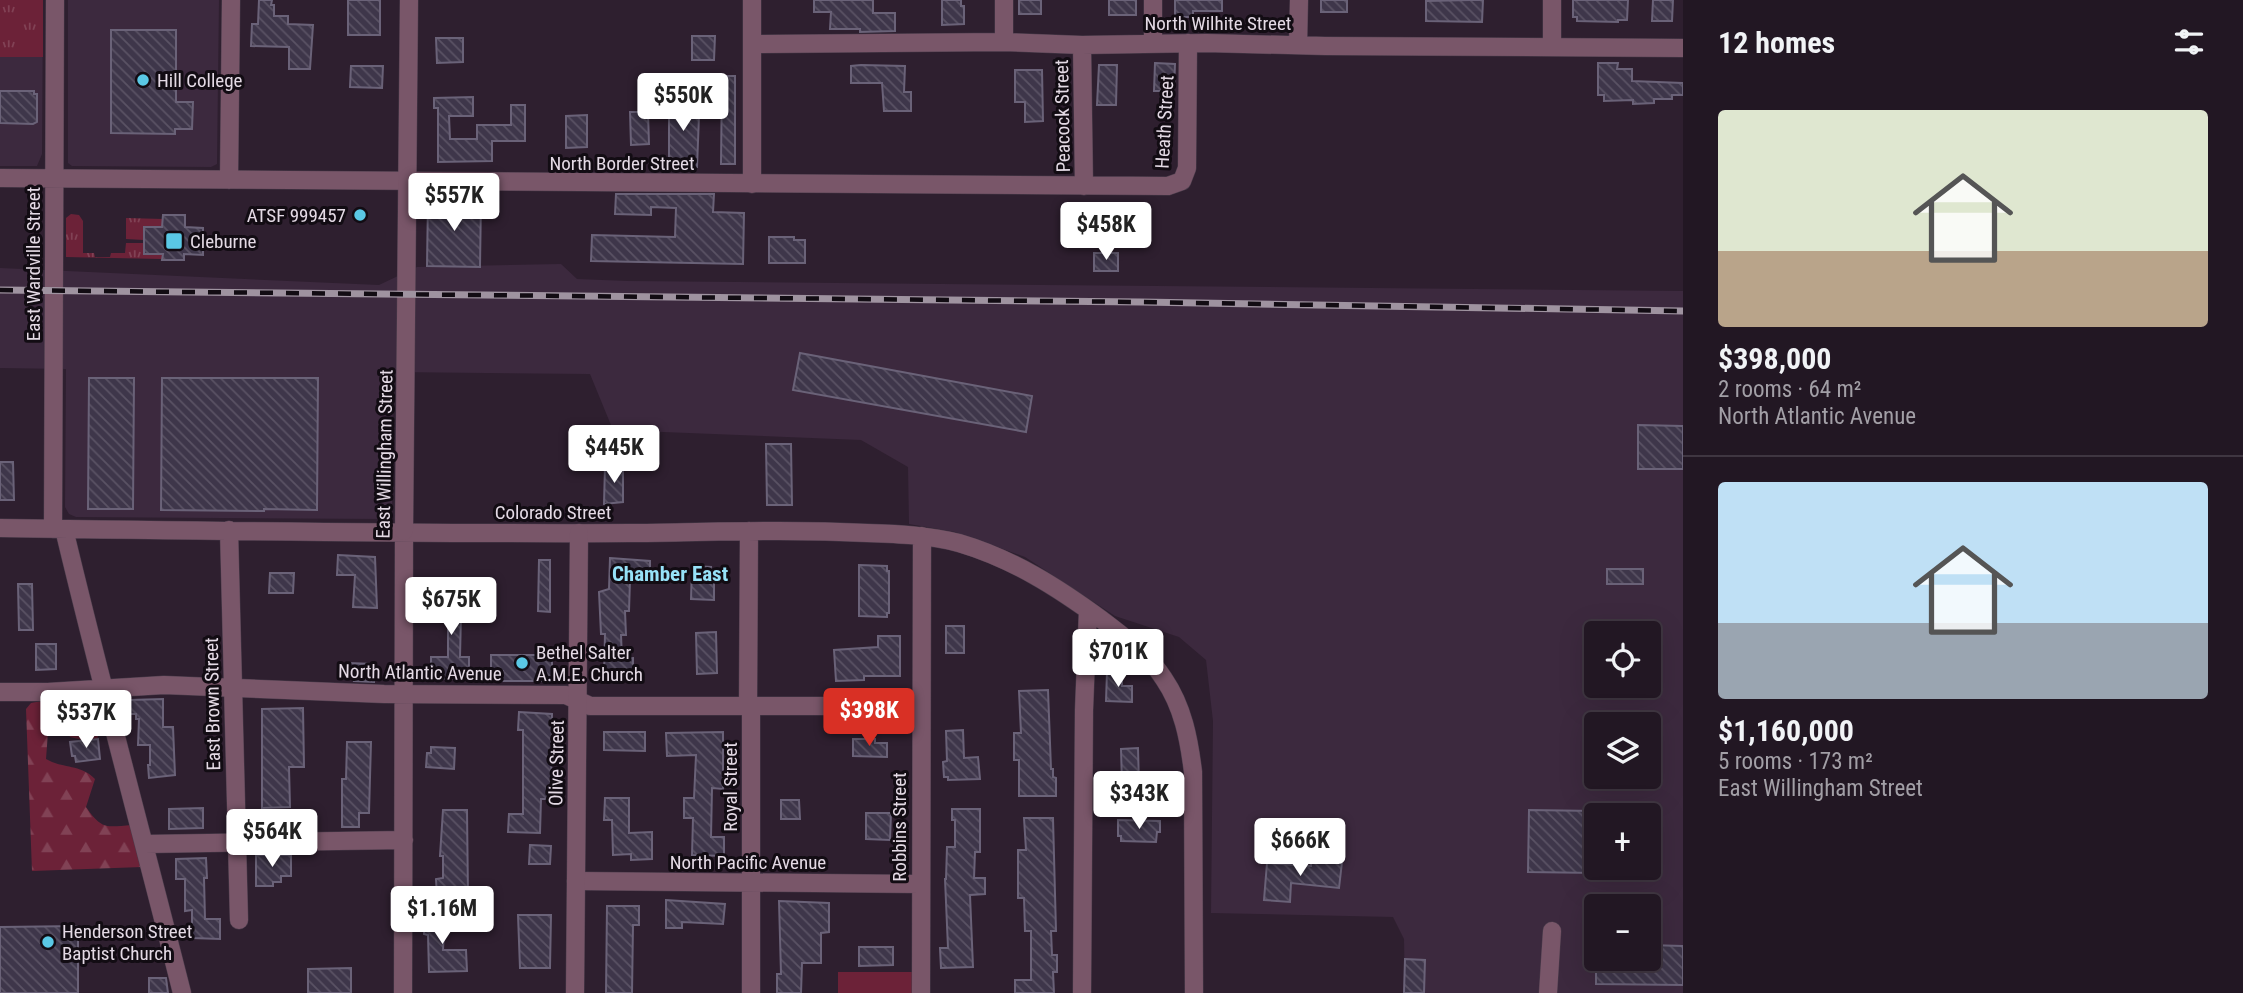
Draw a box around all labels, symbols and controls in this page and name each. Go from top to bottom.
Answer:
street label: North Wilhite Street [1145,12,1291,35]
icon: filters [2170,23,2208,61]
text: 12 homes [1718,25,1835,60]
street label: Peacock Street [1050,59,1075,173]
place label: Hill College [157,69,243,92]
marker: Hill College [135,72,151,88]
pin: $550K [634,74,732,133]
street label: Heath Street [1151,75,1178,169]
text: $550K [653,82,713,109]
street label: North Border Street [549,152,695,175]
icon: home [1900,155,2026,281]
pin: $557K [405,174,503,233]
text: $557K [424,182,484,209]
street label: East Wardville Street [22,187,45,341]
pin: $458K [1057,202,1155,262]
place label: ATSF 999457 [247,204,346,227]
marker: ATSF 999457 [352,207,368,223]
text: $458K [1076,211,1136,238]
place label: Cleburne [190,230,257,253]
marker: Cleburne [164,231,184,251]
text: $398,000 [1718,341,1831,376]
street label: East Willingham Street [372,369,397,539]
text: 2 rooms · 64 m² [1718,376,1861,403]
text: North Atlantic Avenue [1718,403,1916,430]
pin: $445K [565,426,663,485]
text: $445K [584,434,644,461]
street label: Colorado Street [495,501,611,524]
icon: home [1900,527,2026,653]
district label: Chamber East [612,562,728,586]
pin: $675K [402,578,500,637]
text: $675K [421,586,481,613]
map controls [1584,621,1661,971]
button: locate [1584,621,1661,698]
pin: $701K [1069,630,1167,689]
street label: East Brown Street [200,637,225,771]
text: $701K [1088,638,1148,665]
place label: Bethel Salter A.M.E. Church [536,641,643,686]
marker: Bethel Salter A.M.E. Church [514,655,530,671]
street label: North Atlantic Avenue [338,660,502,685]
pin: $398K [820,688,918,748]
pin: $537K [37,690,135,750]
text: $398K [839,697,899,724]
text: $537K [56,699,116,726]
button: layers [1584,712,1661,789]
text: $1,160,000 [1718,713,1854,748]
street label: Olive Street [544,720,569,806]
street label: Royal Street [719,742,742,832]
text: 5 rooms · 173 m² [1718,748,1873,775]
street label: Robbins Street [888,772,911,882]
pin: $343K [1090,772,1188,831]
text: East Willingham Street [1718,775,1923,802]
text: $343K [1109,780,1169,807]
button: + [1584,803,1661,880]
pin: $564K [223,810,321,869]
text: $564K [242,818,302,845]
pin: $666K [1251,818,1349,878]
text: $666K [1270,827,1330,854]
street label: North Pacific Avenue [670,851,826,874]
pin: $1.16M [385,886,499,946]
button: − [1584,894,1661,971]
text: $1.16M [407,895,477,922]
place label: Henderson Street Baptist Church [62,920,192,965]
marker: Henderson Street Baptist Church [40,934,56,950]

